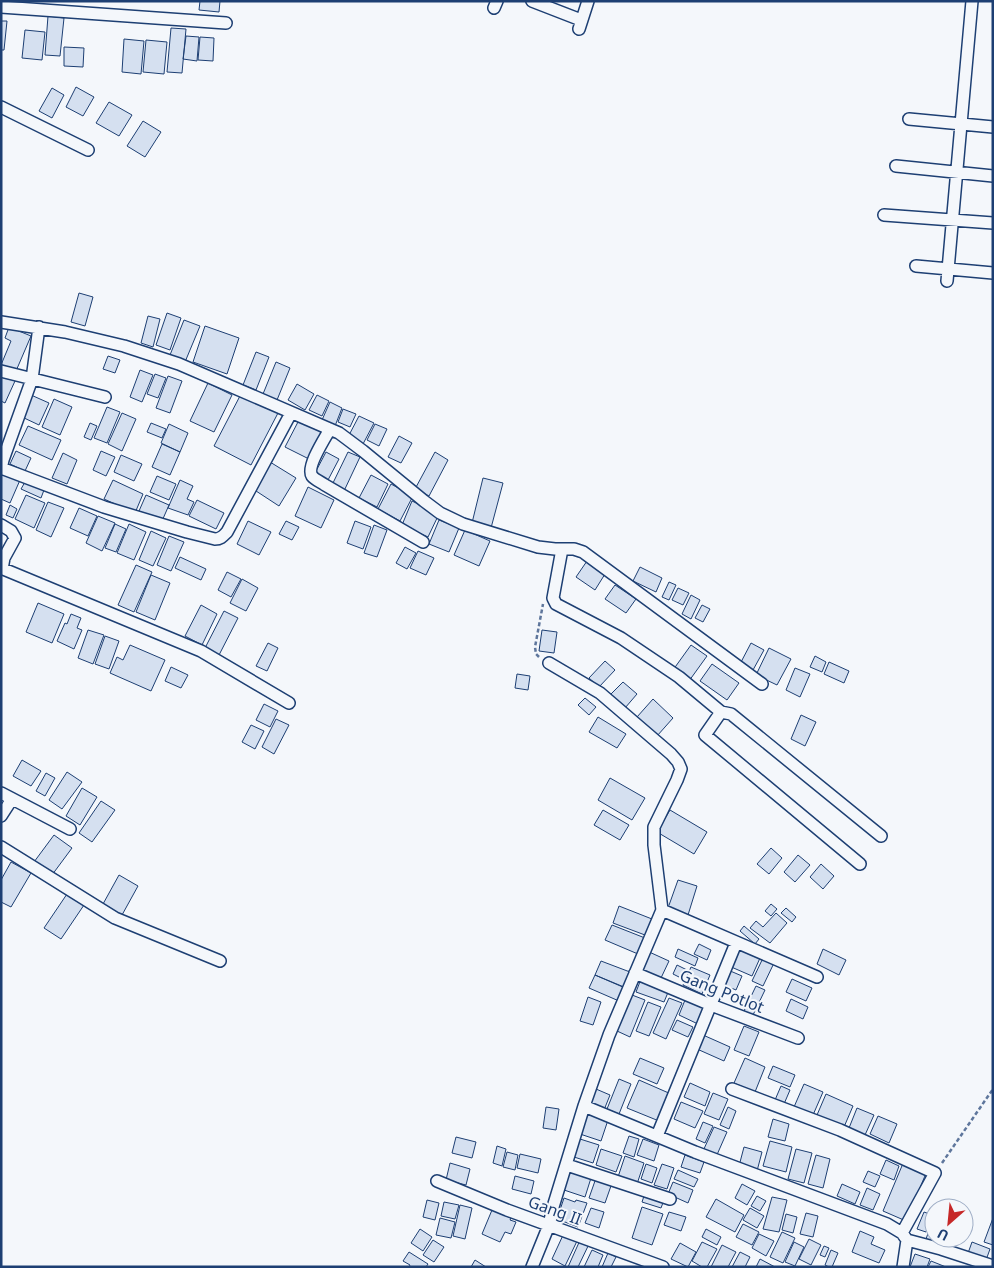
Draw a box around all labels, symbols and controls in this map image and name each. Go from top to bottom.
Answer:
street label: Gang Potlot [677,964,768,1018]
street label: Gang II [525,1190,585,1230]
north arrow [924,1198,974,1248]
text: U [934,1224,952,1246]

